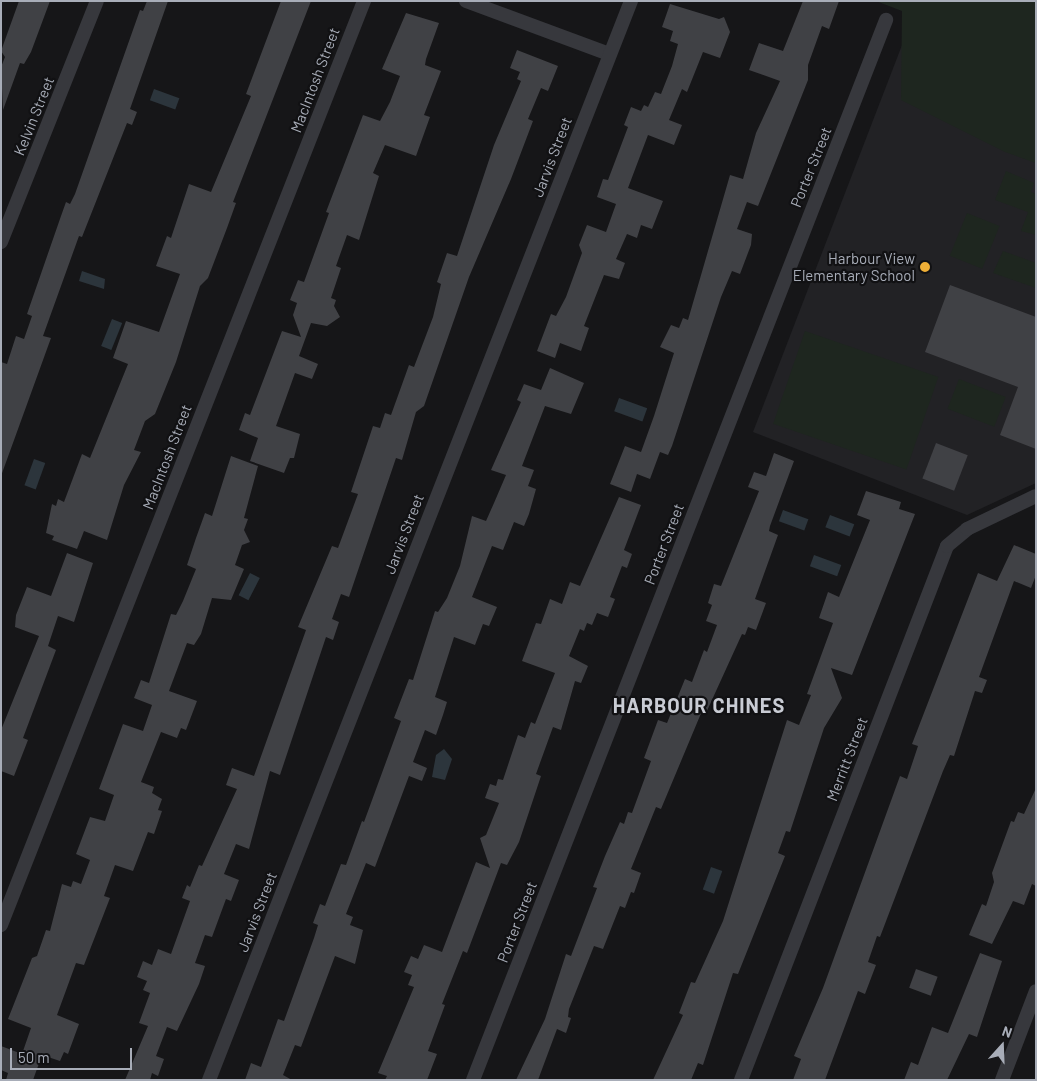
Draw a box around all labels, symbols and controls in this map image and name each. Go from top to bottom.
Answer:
street label: MacIntosh Street [287,25,343,135]
street label: Kelvin Street [10,74,58,158]
street label: Jarvis Street [528,114,576,200]
street label: Porter Street [787,124,835,210]
place label: Harbour View Elementary School [793,249,915,284]
marker: Harbour View Elementary School [919,261,931,273]
street label: MacIntosh Street [139,402,195,512]
street label: Jarvis Street [380,491,428,577]
street label: Porter Street [640,501,688,587]
district label: HARBOUR CHINES [611,693,787,717]
street label: Merritt Street [823,715,871,803]
street label: Jarvis Street [233,869,281,955]
street label: Porter Street [493,879,541,965]
north arrow [977,1021,1027,1071]
text: N [1000,1022,1015,1041]
scale bar [12,1038,135,1070]
text: 50 m [18,1048,50,1066]

